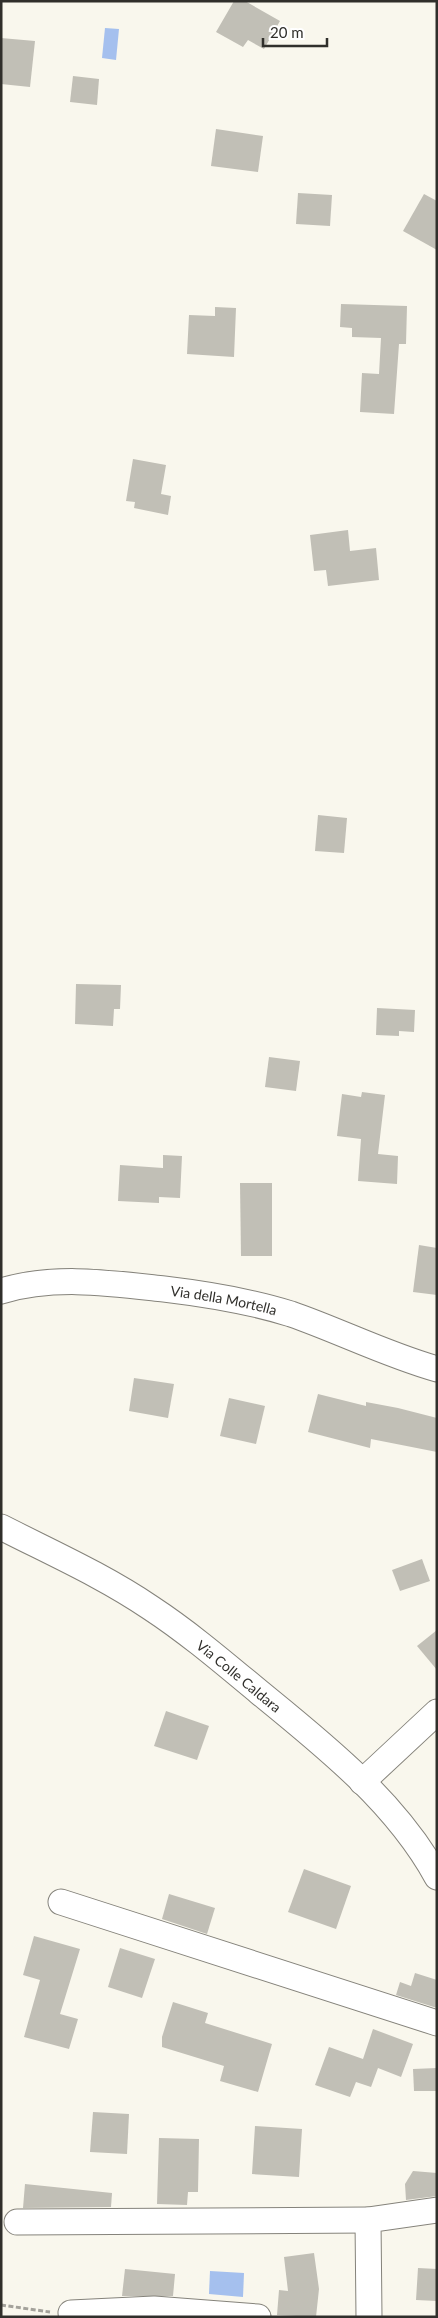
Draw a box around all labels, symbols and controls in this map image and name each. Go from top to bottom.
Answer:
scale bar [263,15,327,47]
text: 20 m [270,23,304,41]
street label: Via della Mortella [170,1281,279,1318]
street label: Via Colle Caldara [194,1636,285,1715]

